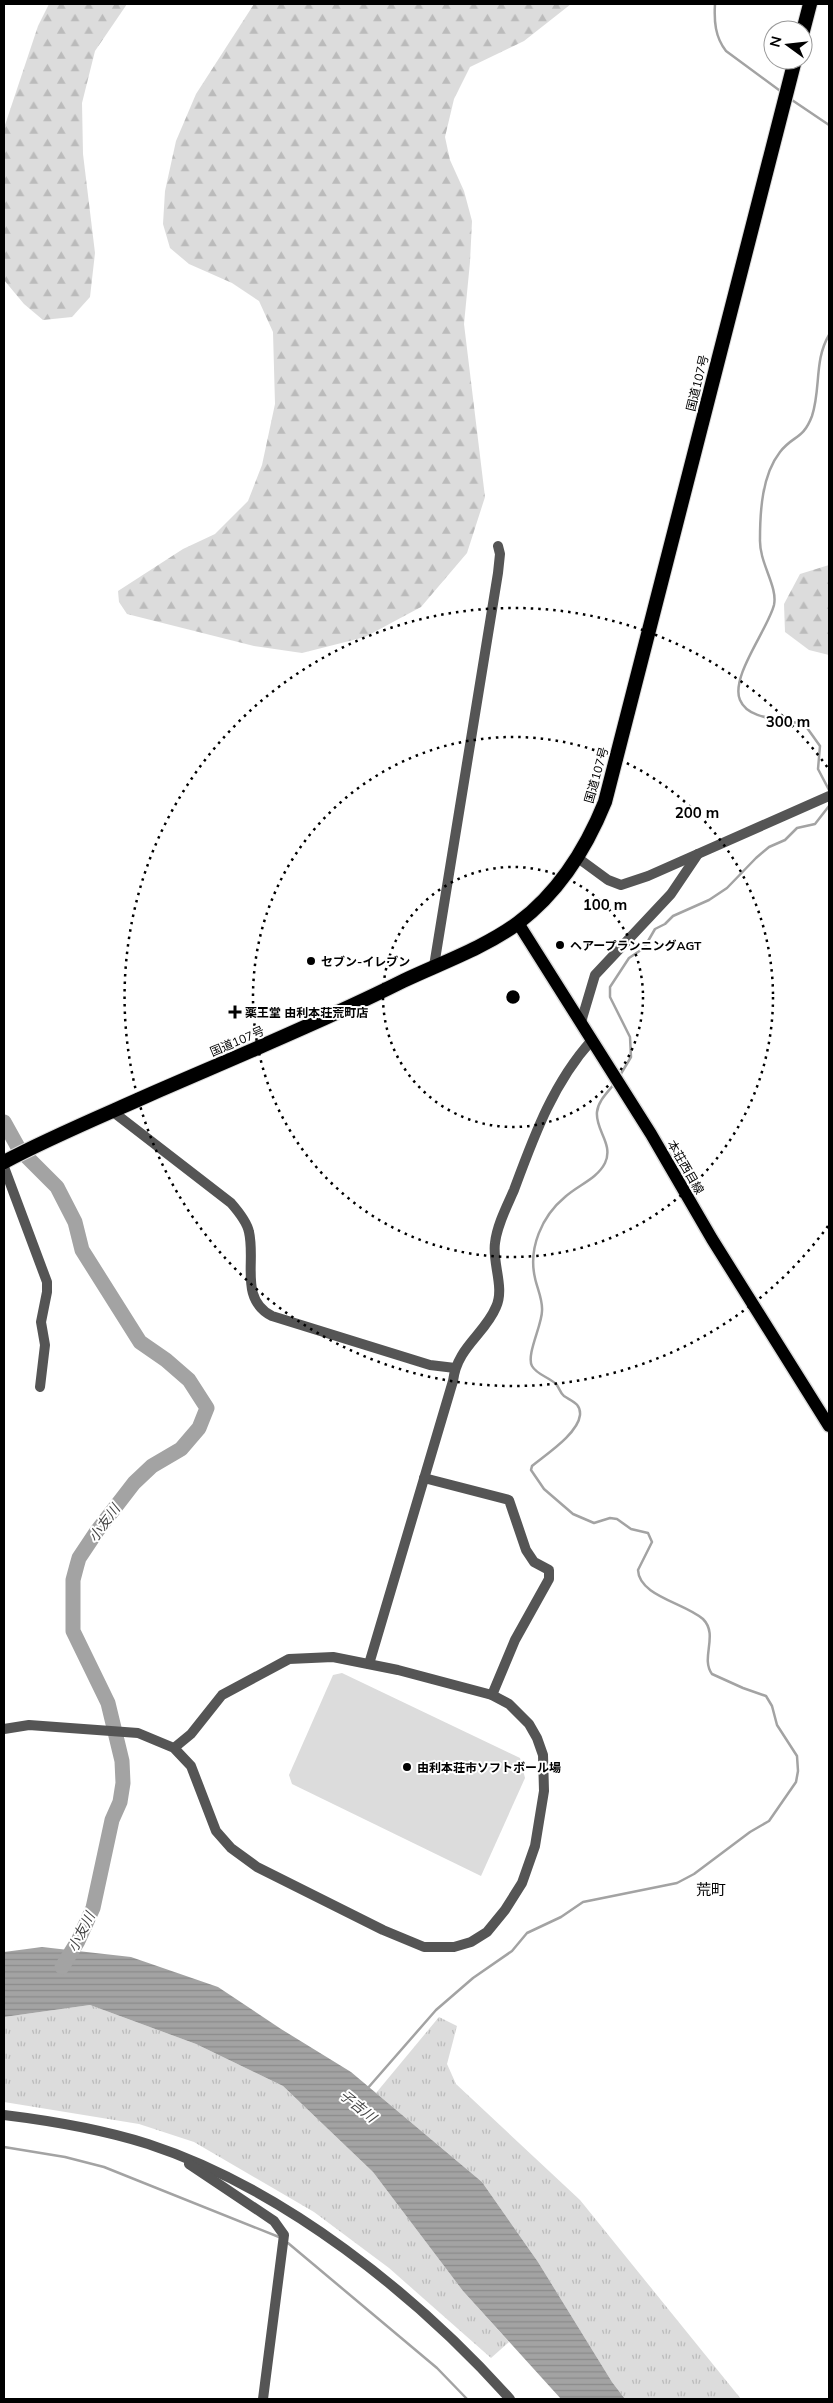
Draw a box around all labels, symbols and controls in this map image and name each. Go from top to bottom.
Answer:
north arrow [763,20,813,70]
text: N [765,34,786,49]
street label: 国道107号 [683,353,711,413]
text: 300 m [766,712,810,731]
street label: 国道107号 [581,745,611,805]
text: 200 m [675,803,719,822]
text: 100 m [583,895,627,914]
place label: ヘアープランニングAGT [570,938,702,953]
marker: ヘアープランニングAGT [554,939,566,951]
place label: セブン-イレブン [321,954,410,969]
marker: セブン-イレブン [305,955,317,967]
centre of rings [504,988,522,1006]
place label: 薬王堂 由利本荘荒町店 [245,1005,368,1020]
marker: 薬王堂 由利本荘荒町店 [229,1006,241,1018]
street label: 国道107号 [208,1023,266,1059]
street label: 本荘西目線 [665,1137,707,1197]
water label: 小友川 [84,1499,125,1545]
place label: 由利本荘市ソフトボール場 [417,1760,561,1775]
marker: 由利本荘市ソフトボール場 [401,1761,413,1773]
district label: 荒町 [696,1880,726,1899]
water label: 小友川 [63,1907,99,1955]
water label: 子吉川 [336,2086,382,2127]

